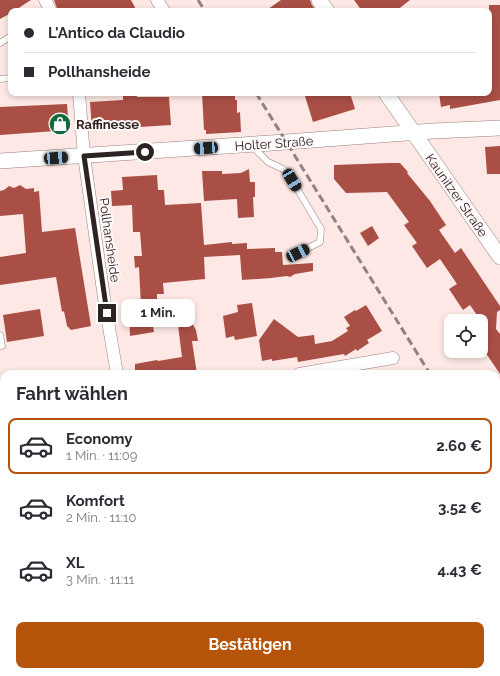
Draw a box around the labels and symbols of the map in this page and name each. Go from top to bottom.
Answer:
shop icon: Raffinesse [47,111,73,137]
place label: Raffinesse [76,117,139,132]
street label: Holter Straße [234,133,314,154]
car [194,141,218,155]
route start [136,143,154,161]
car [44,151,68,165]
street label: Kaunitzer Straße [422,151,491,240]
car [281,167,303,193]
street label: Pollhansheide [96,197,123,284]
car [285,242,311,264]
callout: 1 Min. [121,299,195,327]
route end [98,304,116,322]

